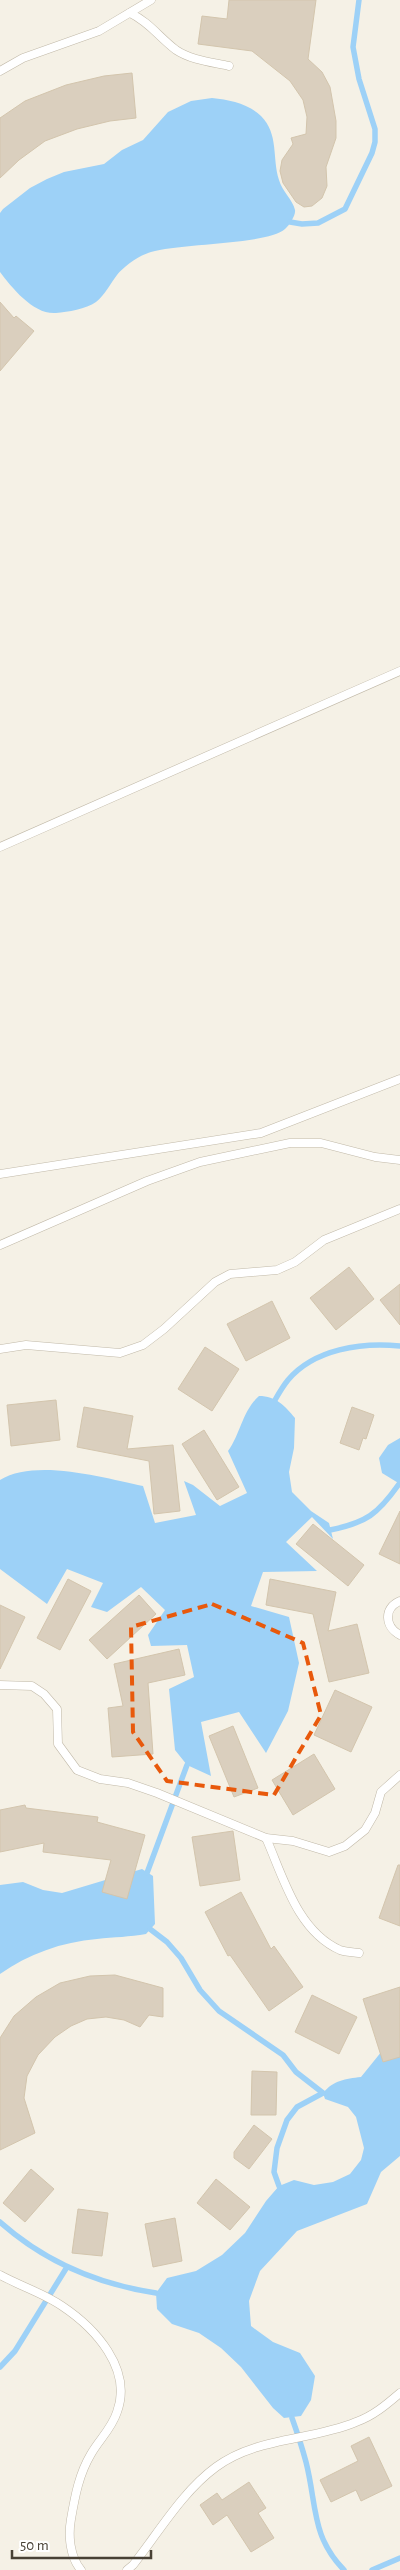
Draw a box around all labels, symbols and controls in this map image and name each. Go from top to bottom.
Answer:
scale bar [12,2528,151,2560]
text: 50 m [20,2538,49,2553]

